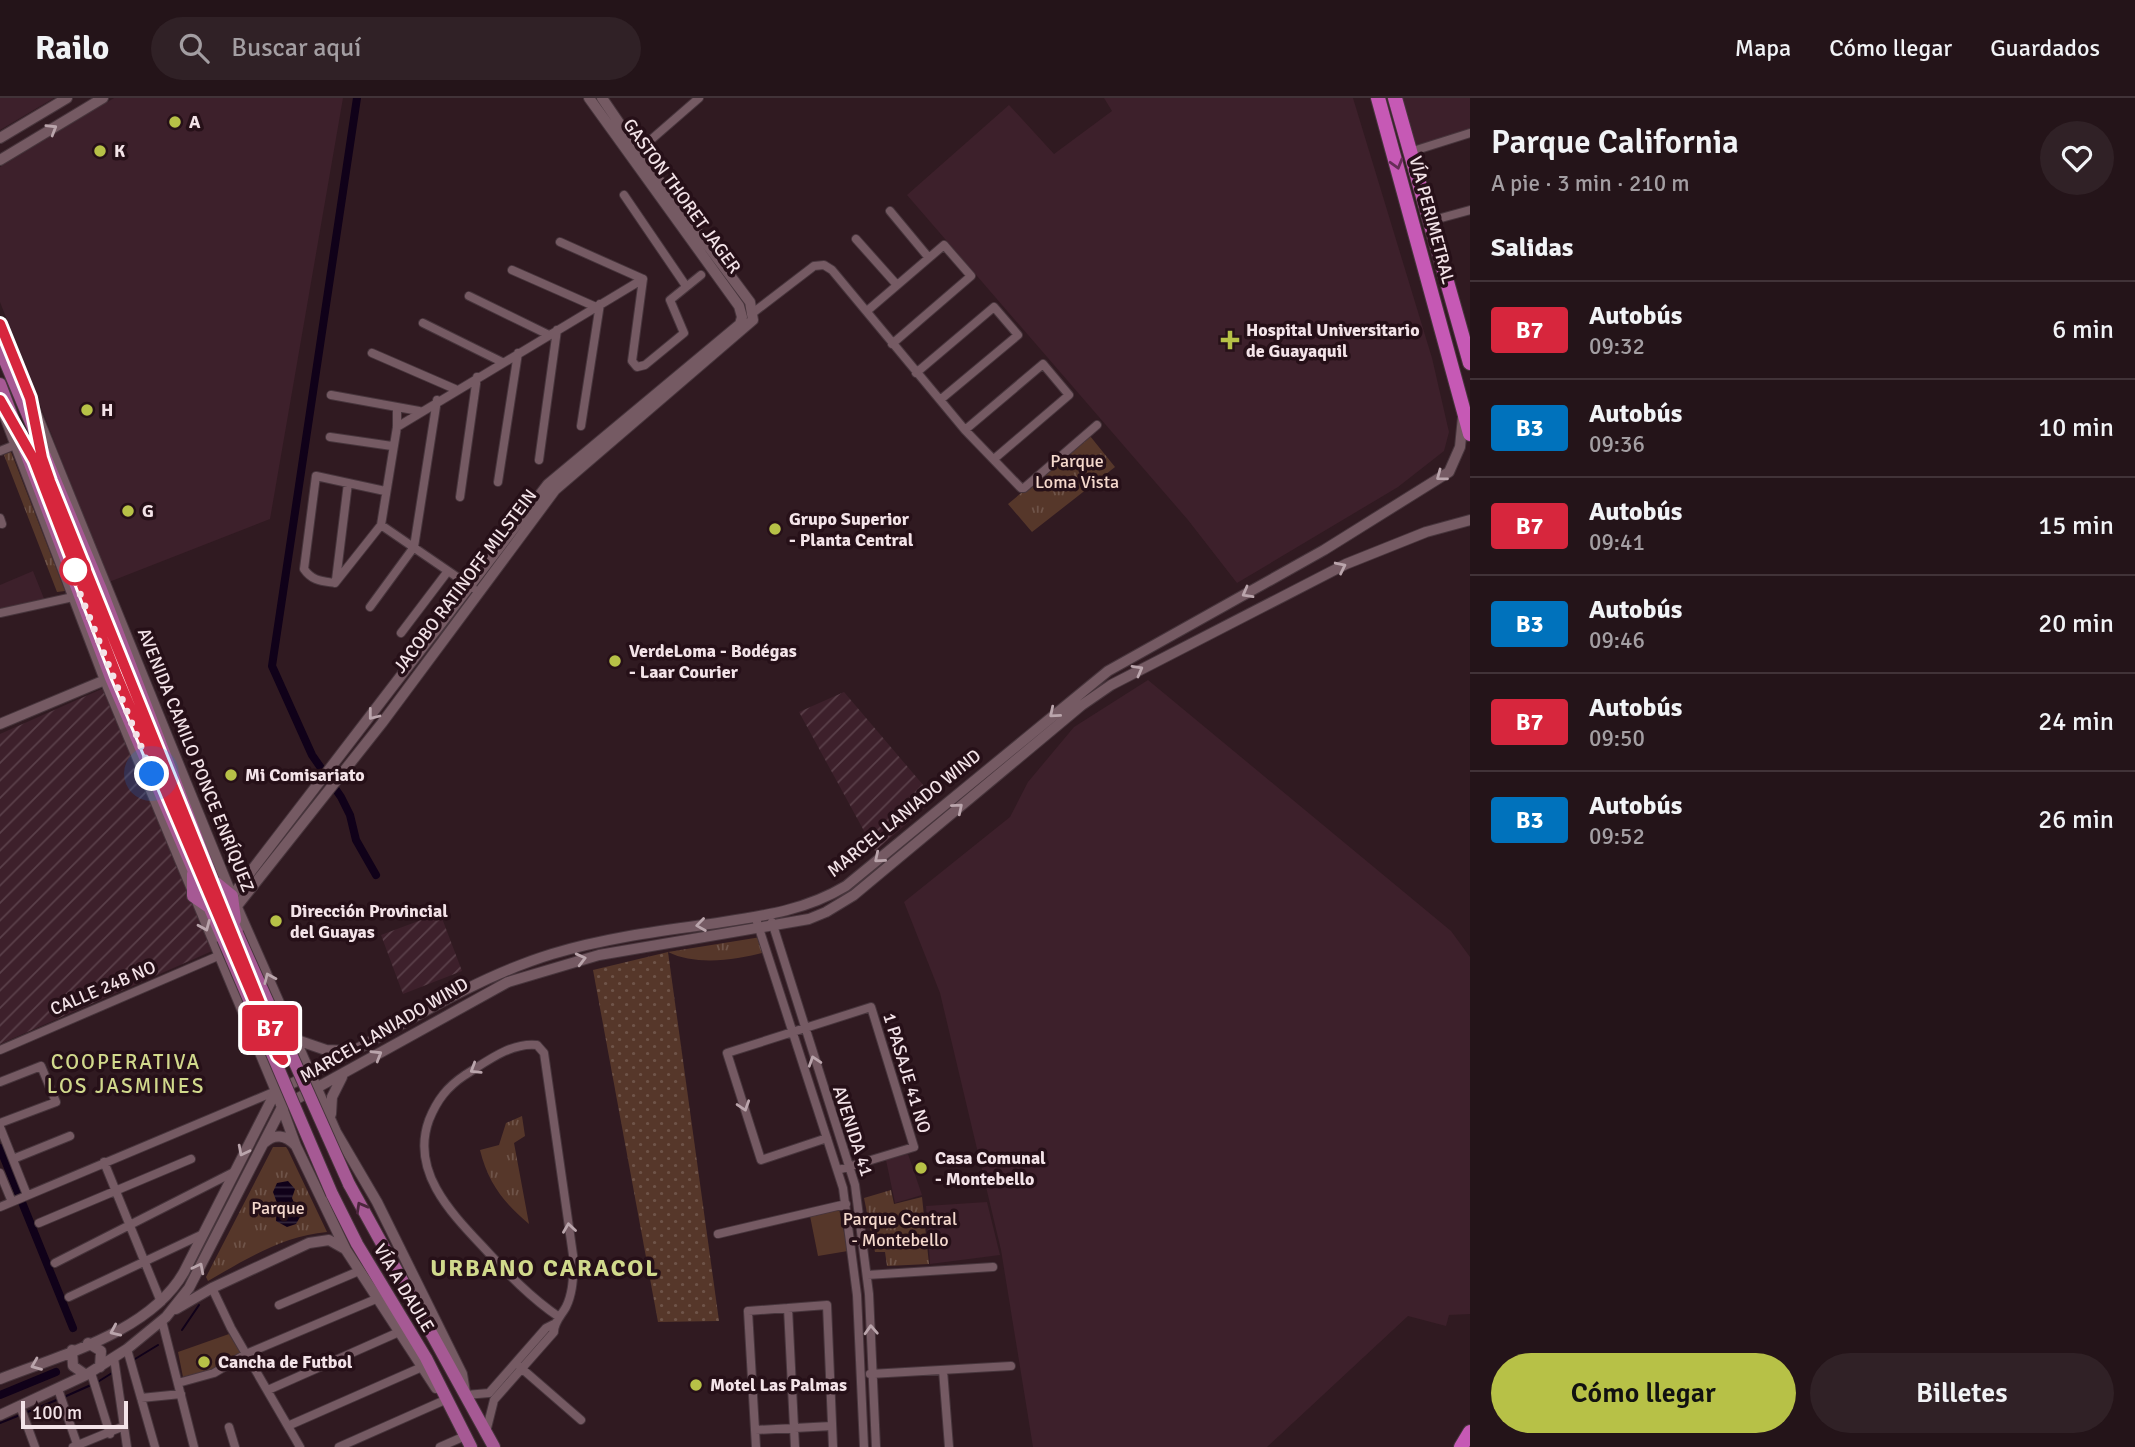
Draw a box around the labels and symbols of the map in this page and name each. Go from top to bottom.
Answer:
place label: A [189,111,201,133]
marker: A [167,114,183,130]
street label: GASTON THORET JAGER [618,114,746,278]
one-way arrow [44,125,57,138]
place label: K [114,140,126,162]
marker: K [92,143,108,159]
street label: VÍA PERIMETRAL [1404,154,1460,286]
one-way arrow [1388,157,1403,169]
place label: Hospital Universitario de Guayaquil [1246,319,1420,362]
marker: Hospital Universitario de Guayaquil [1220,330,1240,350]
place label: H [101,399,113,421]
marker: H [79,402,95,418]
park label: Parque Loma Vista [1035,450,1119,493]
one-way arrow [1437,467,1449,480]
street label: JACOBO RATINOFF MILSTEIN [389,485,541,677]
place label: G [142,500,154,522]
marker: G [120,503,136,519]
place label: Grupo Superior - Planta Central [789,508,914,551]
marker: Grupo Superior - Planta Central [767,521,783,537]
unlabelled marker [60,555,90,585]
one-way arrow [1334,561,1346,575]
one-way arrow [1241,585,1254,598]
street label: AVENIDA CAMILO PONCE ENRÍQUEZ [133,625,259,895]
place label: VerdeLoma - Bodégas - Laar Courier [629,640,797,683]
marker: VerdeLoma - Bodégas - Laar Courier [607,653,623,669]
one-way arrow [1131,665,1144,678]
one-way arrow [1050,705,1063,717]
one-way arrow [369,707,382,719]
street label: MARCEL LANIADO WIND [823,744,985,882]
your location [134,756,169,791]
place label: Mi Comisariato [245,764,365,786]
marker: Mi Comisariato [223,767,239,783]
one-way arrow [950,804,963,816]
one-way arrow [875,850,888,862]
place label: Dirección Provincial del Guayas [290,900,448,943]
marker: Dirección Provincial del Guayas [268,913,284,929]
one-way arrow [696,917,707,932]
one-way arrow [197,919,211,931]
one-way arrow [575,953,587,967]
street label: CALLE 24B NO [47,956,159,1020]
one-way arrow [263,972,277,985]
street label: MARCEL LANIADO WIND [296,973,472,1087]
line badge: B7 [238,1005,302,1051]
street label: 1 PASAJE 41 NO [878,1010,936,1136]
district label: COOPERATIVA LOS JASMINES [47,1049,205,1099]
one-way arrow [369,1051,382,1064]
one-way arrow [808,1055,823,1067]
one-way arrow [470,1061,483,1074]
street label: AVENIDA 41 [828,1083,878,1179]
one-way arrow [735,1100,750,1112]
one-way arrow [238,1144,251,1156]
place label: Casa Comunal - Montebello [935,1147,1046,1190]
marker: Casa Comunal - Montebello [913,1160,929,1176]
park label: Parque [251,1197,305,1219]
one-way arrow [356,1202,369,1214]
park label: Parque Central - Montebello [843,1208,957,1251]
one-way arrow [562,1222,577,1234]
street label: VÍA A DAULE [369,1240,439,1336]
district label: URBANO CARACOL [430,1253,660,1283]
one-way arrow [191,1263,204,1275]
one-way arrow [110,1323,122,1337]
one-way arrow [863,1324,878,1335]
place label: Cancha de Futbol [218,1351,353,1373]
marker: Cancha de Futbol [196,1354,212,1370]
one-way arrow [31,1356,43,1370]
place label: Motel Las Palmas [710,1374,847,1396]
marker: Motel Las Palmas [688,1377,704,1393]
scale bar [21,1398,128,1430]

